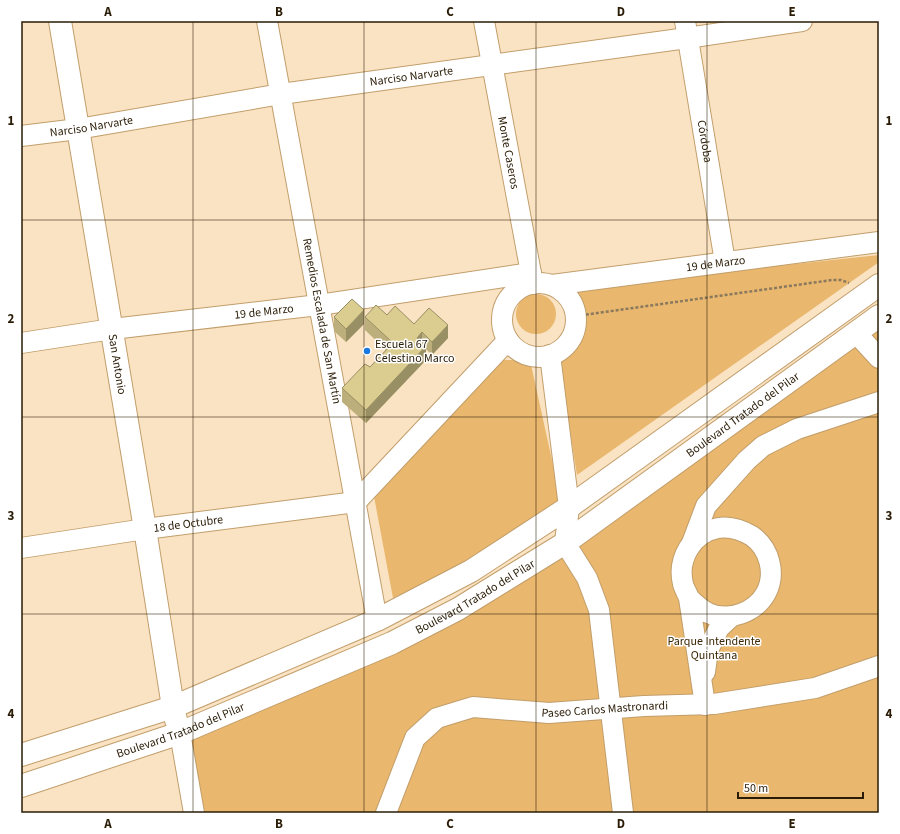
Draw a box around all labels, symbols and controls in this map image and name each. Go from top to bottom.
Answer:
text: A [103,3,112,21]
text: B [275,3,283,21]
text: C [446,3,454,21]
text: D [617,3,625,21]
text: E [788,3,796,21]
street label: Narciso Narvarte [369,62,454,91]
text: 1 [8,112,15,130]
street label: Narciso Narvarte [49,112,134,141]
text: 1 [886,112,893,130]
street label: Monte Caseros [493,115,523,191]
street label: Córdoba [693,119,716,164]
street label: Remedios Escalada de San Martín [298,237,345,405]
street label: 19 de Marzo [685,252,746,276]
street label: 19 de Marzo [233,300,295,324]
text: 2 [8,310,15,328]
text: 2 [886,310,893,328]
street label: San Antonio [104,333,130,396]
place label: Escuela 67 Celestino Marco [375,336,455,367]
marker: Escuela 67 Celestino Marco [362,346,372,356]
street label: Boulevard Tratado del Pilar [683,368,804,462]
text: 3 [8,507,15,525]
text: 3 [886,507,893,525]
street label: 18 de Octubre [152,511,224,537]
street label: Boulevard Tratado del Pilar [412,555,539,639]
park label: Parque Intendente Quintana [667,633,761,664]
street label: Paseo Carlos Mastronardi [541,697,668,722]
street label: Boulevard Tratado del Pilar [114,698,248,763]
text: 4 [8,705,15,723]
text: 4 [886,705,893,723]
scale bar [738,774,863,800]
text: 50 m [744,780,768,797]
text: A [103,815,112,833]
text: B [275,815,283,833]
text: C [446,815,454,833]
text: D [617,815,625,833]
text: E [788,815,796,833]

